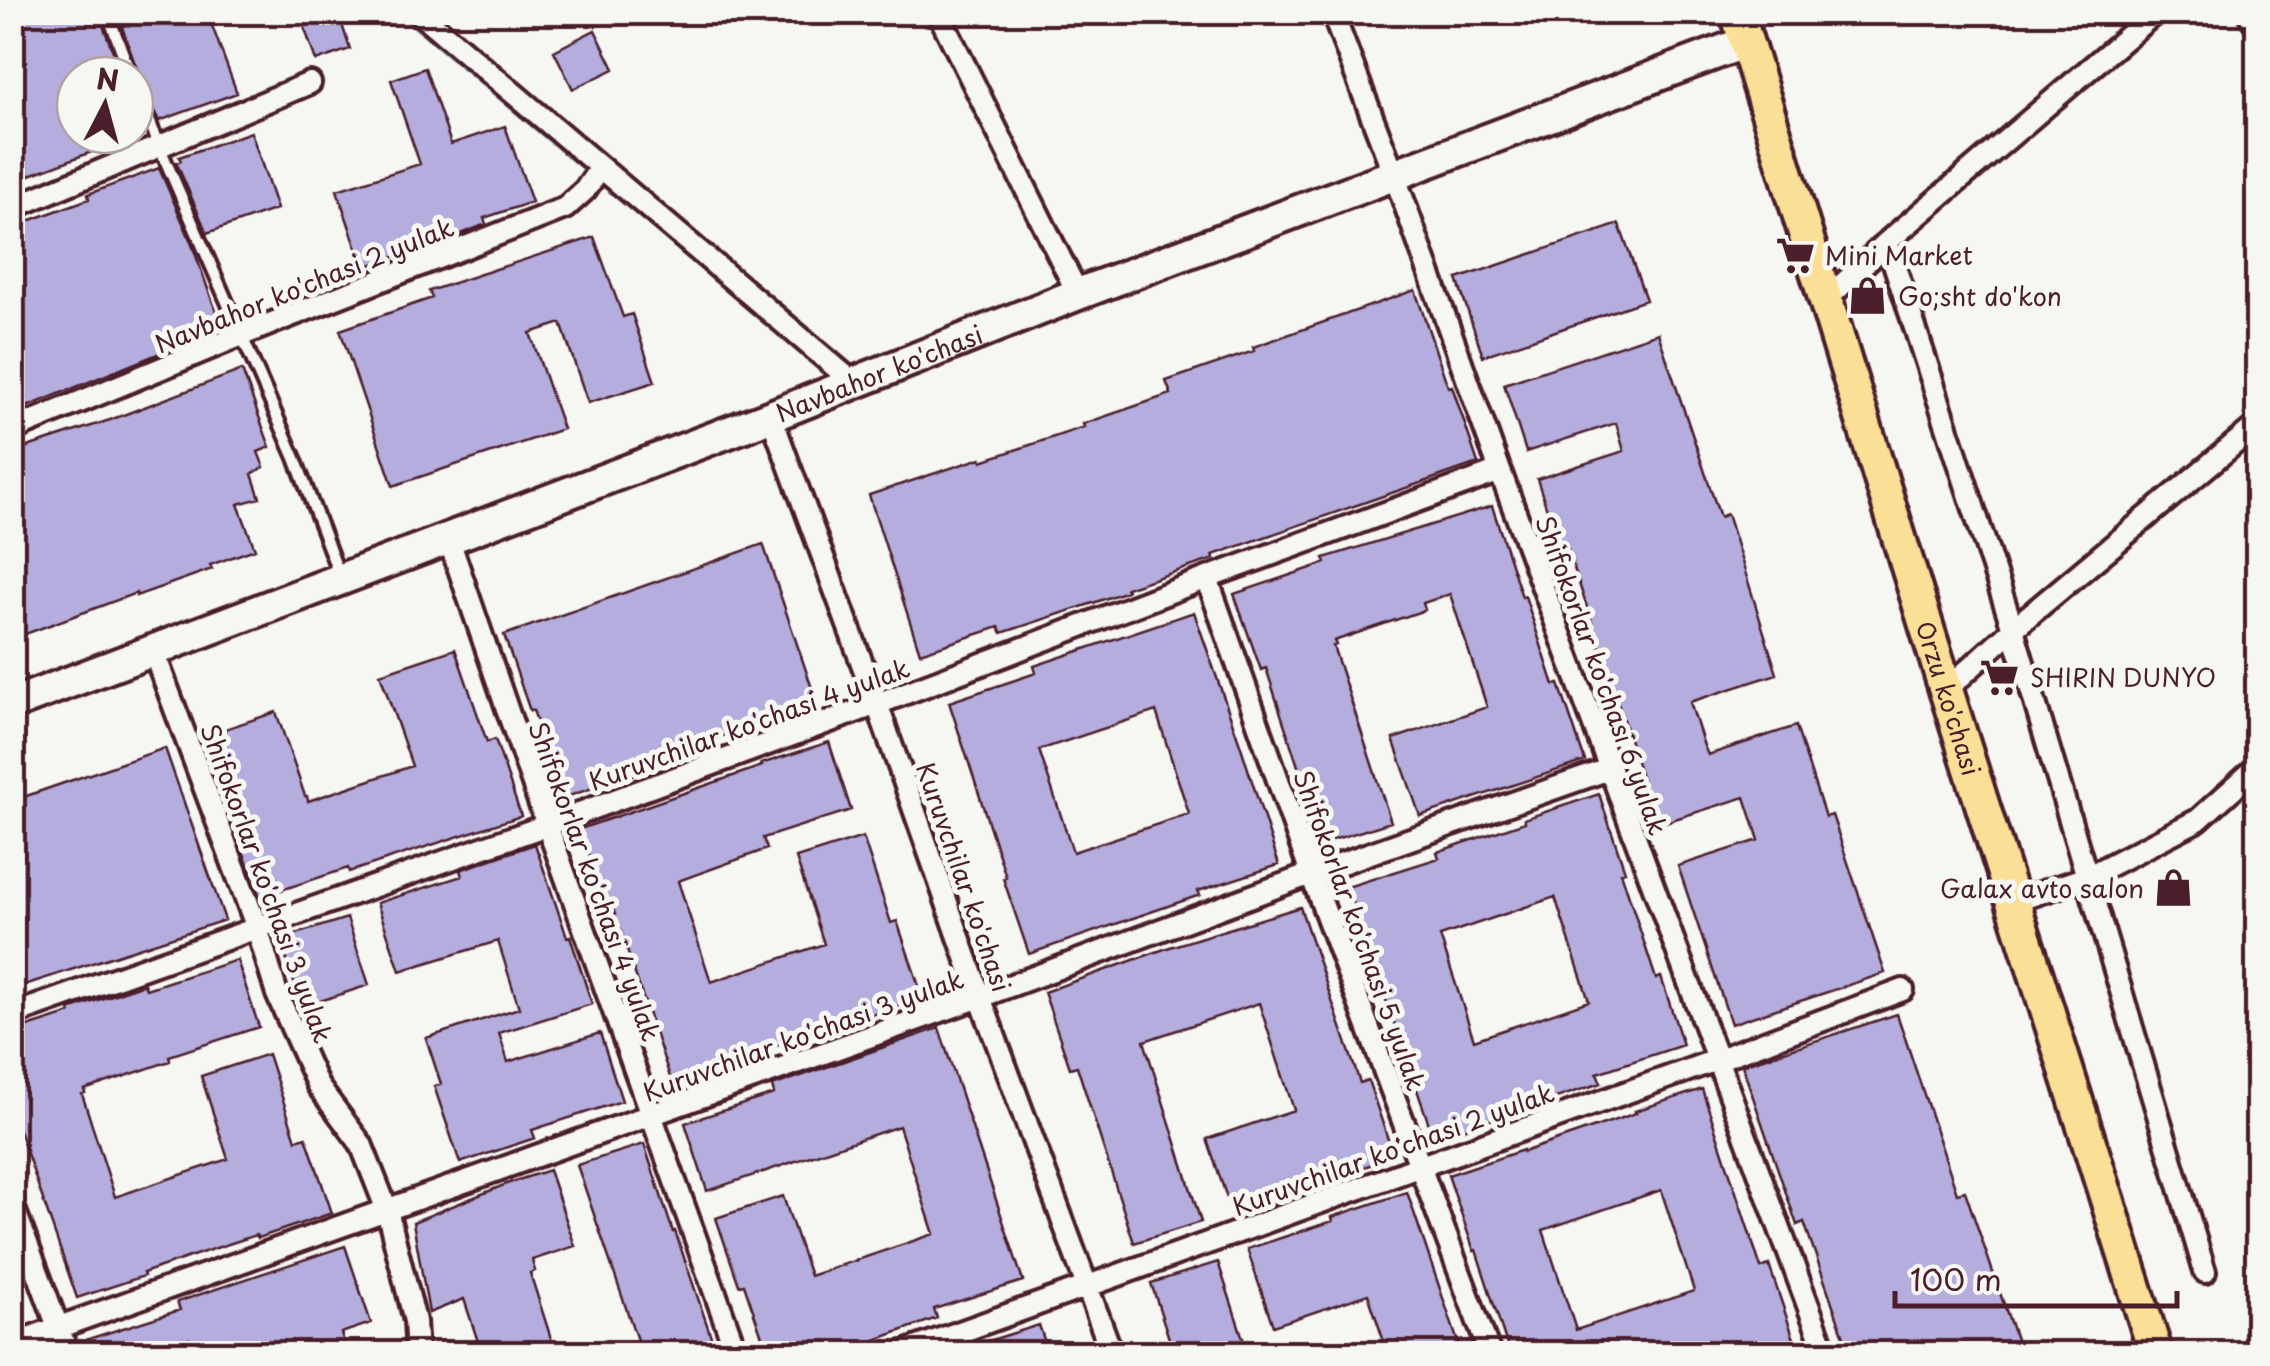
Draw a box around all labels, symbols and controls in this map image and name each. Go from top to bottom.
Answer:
north arrow [55,55,155,155]
text: N [94,56,121,101]
street label: Navbahor ko'chasi 2 yulak [149,208,459,362]
supermarket icon: Mini Market [1774,234,1816,276]
place label: Mini Market [1825,236,1973,274]
shop icon: Go;sht do'kon [1847,275,1889,317]
place label: Go;sht do'kon [1898,277,2062,315]
street label: Navbahor ko'chasi [770,315,988,431]
street label: Shifokorlar ko'chasi 6 yulak [1526,510,1678,840]
street label: Orzu ko'chasi [1907,616,1991,780]
street label: Kuruvchilar ko'chasi 4 yulak [583,648,915,800]
supermarket icon: SHIRIN DUNYO [1979,656,2021,698]
place label: SHIRIN DUNYO [2030,658,2216,696]
street label: Shifokorlar ko'chasi 4 yulak [519,716,671,1046]
street label: Shifokorlar ko'chasi 3 yulak [191,718,343,1048]
street label: Kuruvchilar ko'chasi [907,757,1021,997]
street label: Shifokorlar ko'chasi 5 yulak [1284,764,1436,1096]
shop icon: Galax avto salon [2153,867,2195,909]
place label: Galax avto salon [1940,869,2144,907]
street label: Kuruvchilar ko'chasi 3 yulak [637,959,969,1111]
street label: Kuruvchilar ko'chasi 2 yulak [1227,1073,1559,1225]
scale bar [1895,1246,2178,1308]
text: 100 m [1910,1256,2002,1301]

